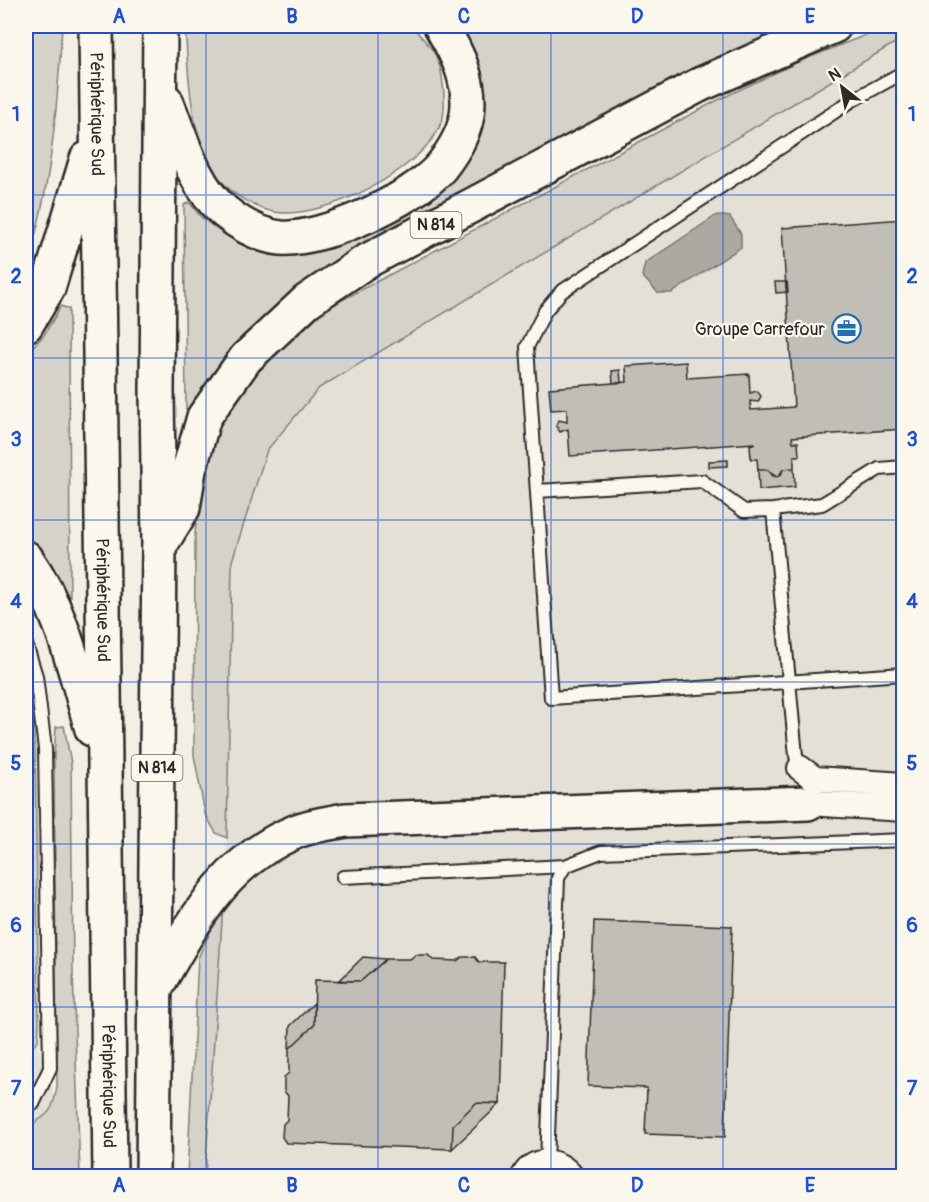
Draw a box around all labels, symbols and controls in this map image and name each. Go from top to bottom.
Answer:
text: A [113,4,126,29]
text: B [286,4,298,29]
text: C [458,4,470,29]
text: D [631,4,644,29]
text: E [805,4,816,29]
street label: Périphérique Sud [85,52,109,176]
north arrow [812,57,872,117]
text: N [825,64,845,86]
text: 1 [12,102,20,127]
text: 1 [908,102,916,127]
road number: N 814 [410,212,462,238]
text: 2 [10,264,22,289]
text: 2 [906,264,918,289]
office icon: Groupe Carrefour [830,313,862,345]
place label: Groupe Carrefour [695,318,826,341]
text: 3 [10,427,22,452]
text: 3 [906,427,918,452]
street label: Périphérique Sud [91,538,115,662]
text: 4 [10,589,22,614]
text: 4 [906,589,918,614]
text: 5 [11,751,22,776]
text: 5 [907,751,918,776]
road number: N 814 [132,755,182,781]
text: 6 [10,913,22,938]
text: 6 [906,913,918,938]
street label: Périphérique Sud [97,1024,121,1148]
text: 7 [11,1076,22,1101]
text: 7 [907,1076,918,1101]
text: A [113,1173,126,1198]
text: B [286,1173,298,1198]
text: C [458,1173,470,1198]
text: D [631,1173,644,1198]
text: E [805,1173,816,1198]

